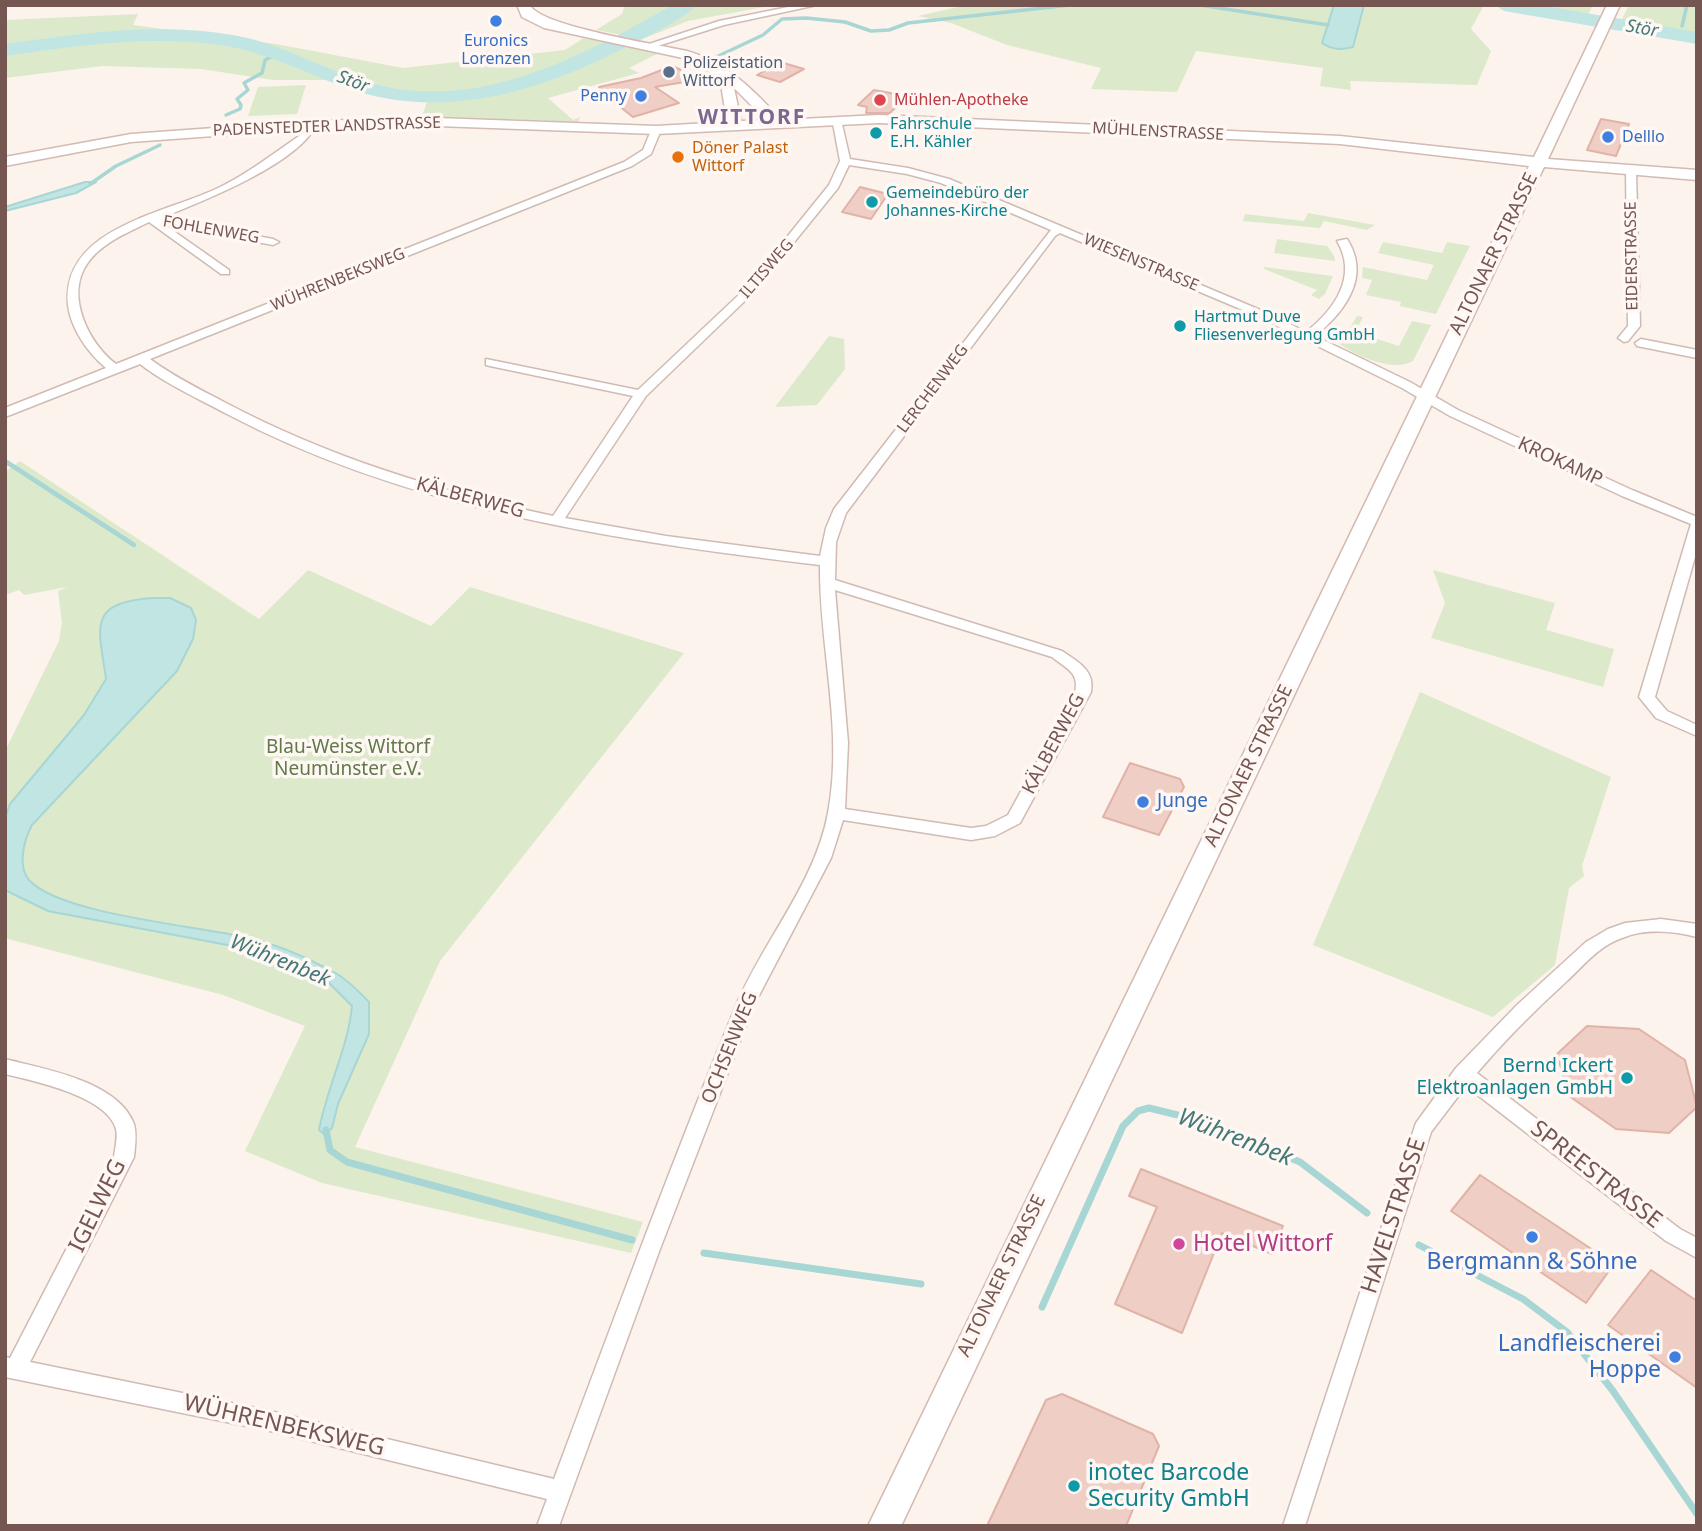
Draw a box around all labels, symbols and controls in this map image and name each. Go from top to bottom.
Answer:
marker: Euronics Lorenzen [488,13,504,29]
water label: Stör [1624,16,1660,42]
place label: Euronics Lorenzen [461,31,531,69]
place label: Polizeistation Wittorf [683,53,783,91]
marker: Polizeistation Wittorf [661,64,677,80]
water label: Stör [334,66,372,98]
place label: Penny [580,86,627,106]
marker: Penny [633,88,649,104]
place label: Mühlen-Apotheke [894,90,1028,110]
marker: Mühlen-Apotheke [872,92,888,108]
district label: WITTORF [699,105,805,131]
street label: PADENSTEDTER LANDSTRASSE [213,113,441,141]
place label: Fahrschule E.H. Kähler [890,114,972,152]
street label: MÜHLENSTRASSE [1092,119,1224,145]
marker: Fahrschule E.H. Kähler [868,125,884,141]
place label: Delllo [1622,127,1665,147]
marker: Delllo [1600,129,1616,145]
place label: Döner Palast Wittorf [692,138,788,176]
marker: Döner Palast Wittorf [670,149,686,165]
street label: ALTONAER STRASSE [1445,169,1543,339]
place label: Gemeindebüro der Johannes-Kirche [886,183,1029,221]
marker: Gemeindebüro der Johannes-Kirche [864,194,880,210]
street label: EIDERSTRASSE [1621,201,1643,311]
street label: FOHLENWEG [161,212,261,248]
street label: WIESENSTRASSE [1080,230,1202,296]
street label: ILTISWEG [736,236,798,302]
street label: WÜHRENBEKSWEG [268,244,408,316]
place label: Hartmut Duve Fliesenverlegung GmbH [1194,307,1375,345]
marker: Hartmut Duve Fliesenverlegung GmbH [1172,318,1188,334]
street label: LERCHENWEG [894,341,972,437]
street label: KROKAMP [1514,432,1606,492]
street label: KÄLBERWEG [414,473,526,523]
street label: ALTONAER STRASSE [1200,681,1298,851]
street label: KÄLBERWEG [1018,690,1090,798]
park label: Blau-Weiss Wittorf Neumünster e.V. [266,737,430,781]
place label: Junge [1157,791,1208,813]
marker: Junge [1135,794,1151,810]
water label: Wührenbek [226,930,334,992]
street label: OCHSENWEG [697,989,763,1107]
place label: Bernd Ickert Elektroanlagen GmbH [1416,1056,1613,1100]
marker: Bernd Ickert Elektroanlagen GmbH [1619,1070,1635,1086]
water label: Wührenbek [1173,1103,1297,1173]
street label: SPREESTRASSE [1525,1115,1667,1235]
street label: HAVELSTRASSE [1356,1135,1432,1297]
street label: IGELWEG [64,1155,132,1257]
street label: ALTONAER STRASSE [953,1191,1051,1361]
marker: Bergmann & Söhne [1524,1229,1540,1245]
place label: Hotel Wittorf [1193,1230,1332,1258]
marker: Hotel Wittorf [1171,1236,1187,1252]
place label: Bergmann & Söhne [1427,1248,1637,1276]
place label: Landfleischerei Hoppe [1498,1330,1661,1384]
marker: Landfleischerei Hoppe [1667,1349,1683,1365]
street label: WÜHRENBEKSWEG [181,1389,387,1463]
place label: inotec Barcode Security GmbH [1088,1459,1250,1513]
marker: inotec Barcode Security GmbH [1066,1478,1082,1494]

